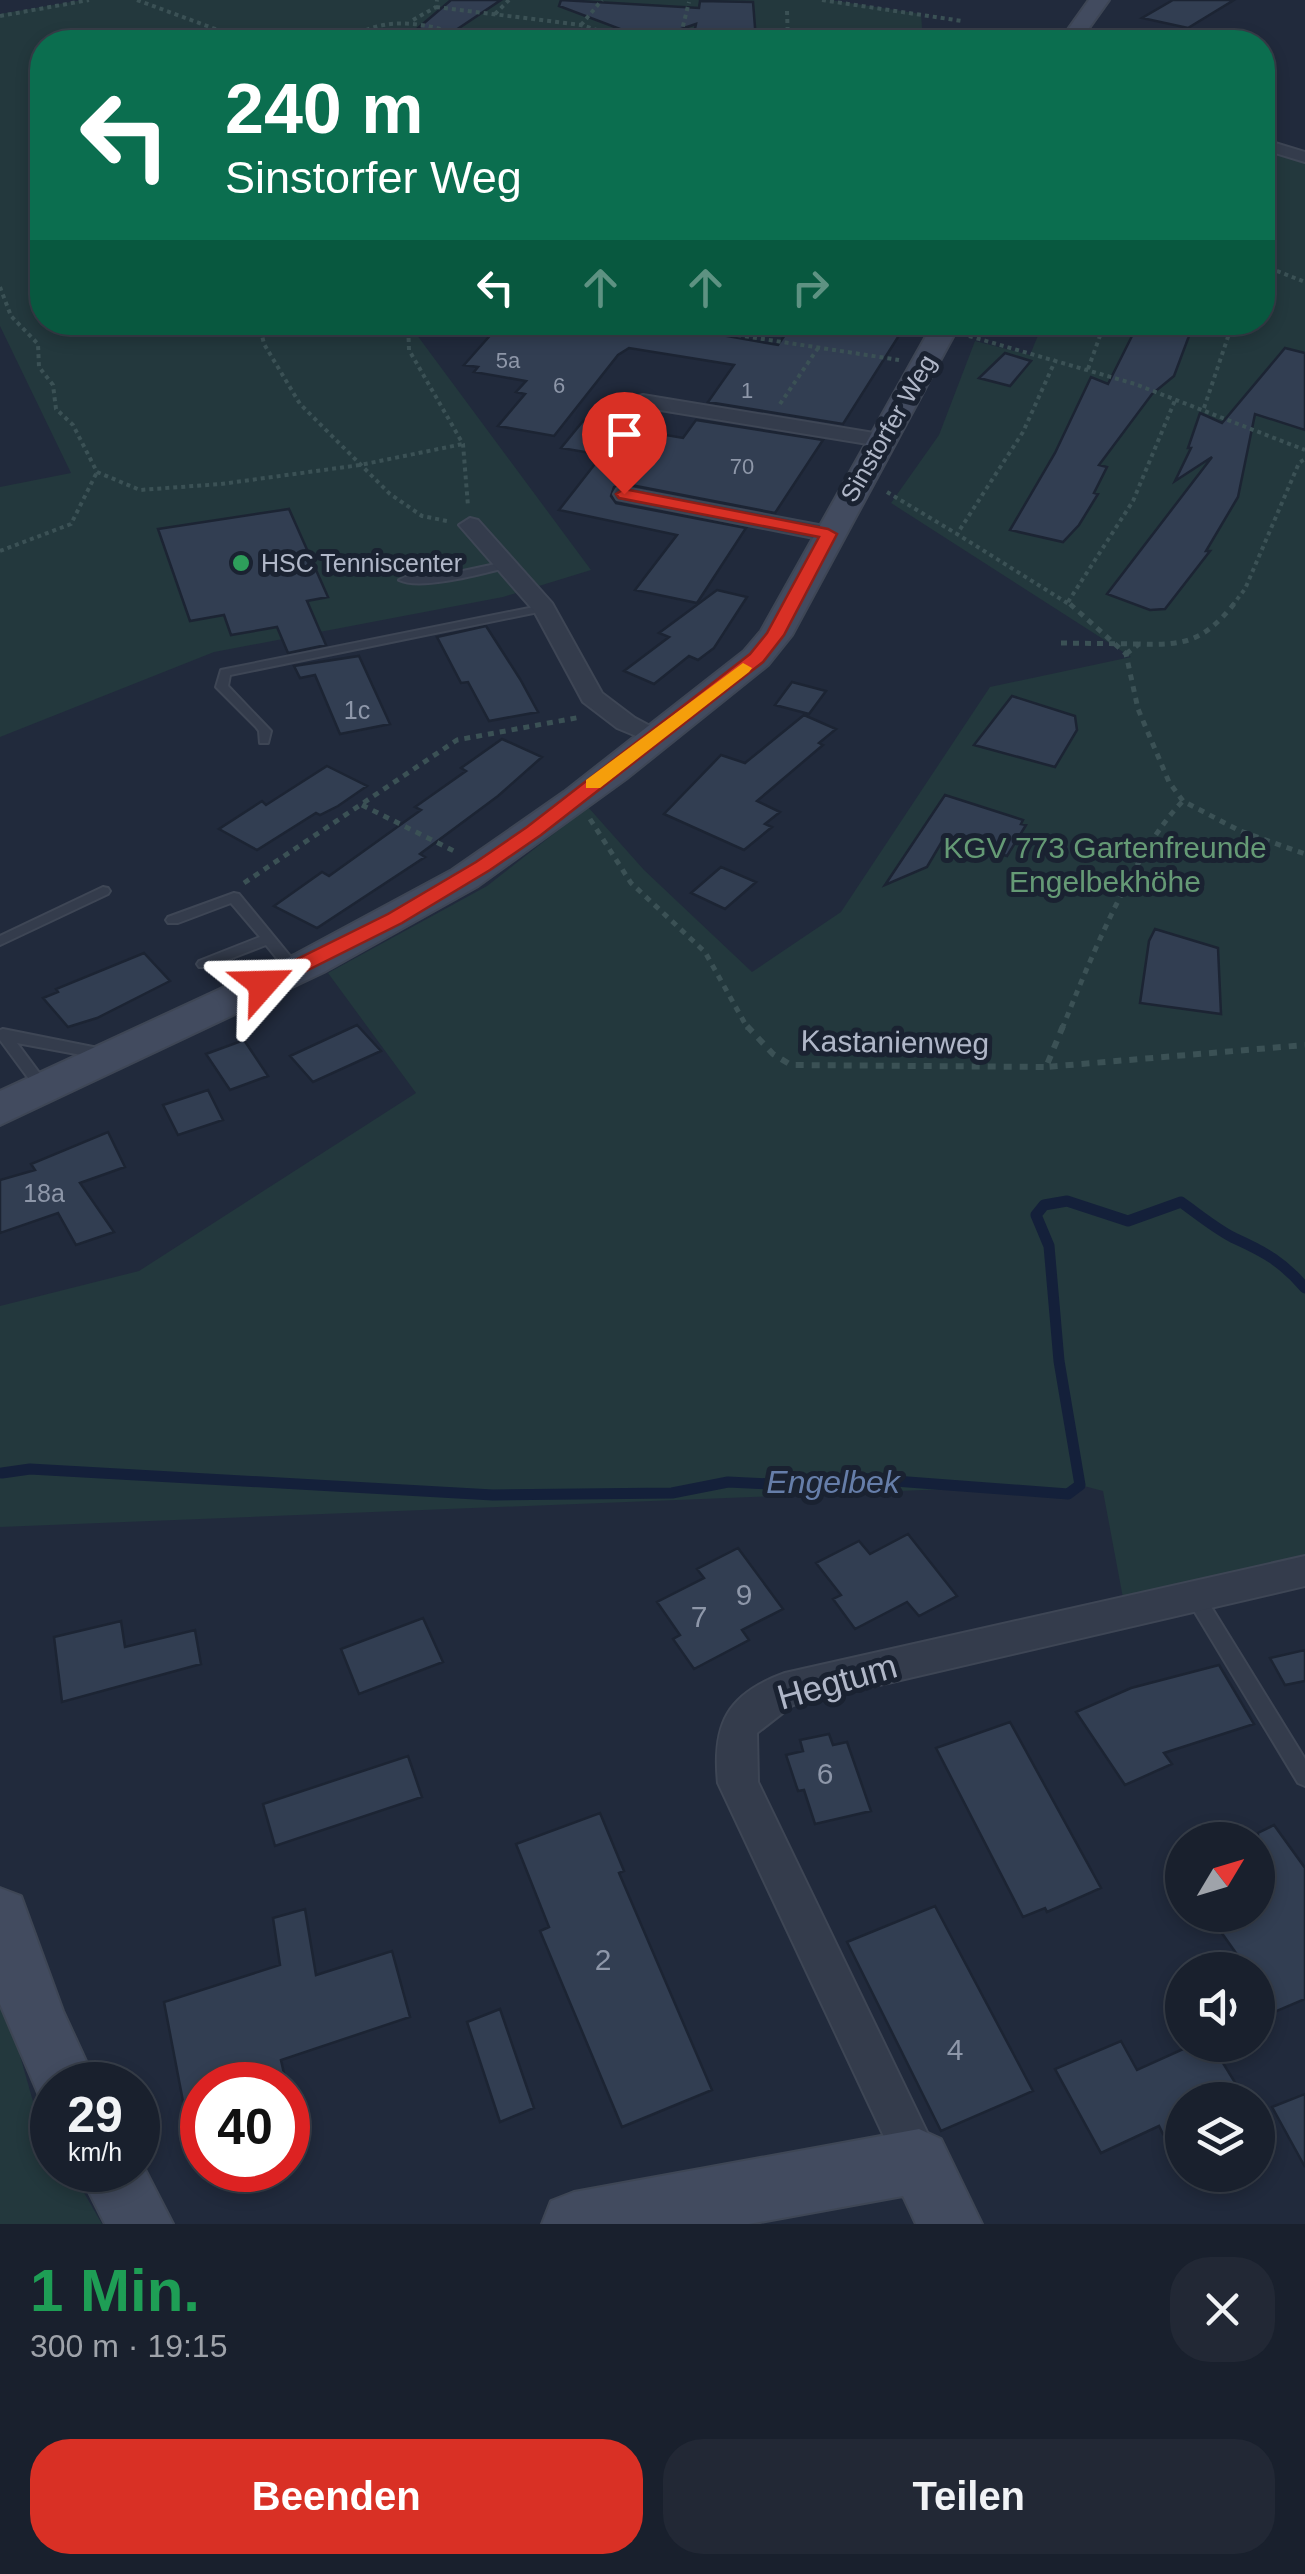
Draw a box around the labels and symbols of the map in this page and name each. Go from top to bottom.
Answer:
house number: 5a [496,348,521,373]
street label: Sinstorfer Weg [835,350,941,506]
house number: 6 [553,373,565,398]
house number: 1 [741,378,753,403]
pin [582,392,667,495]
house number: 70 [730,454,754,479]
place label: HSC Tenniscenter [261,549,462,577]
marker: HSC Tenniscenter [230,552,252,574]
house number: 1c [344,696,370,724]
park label: KGV 773 Gartenfreunde Engelbekhöhe [943,831,1267,898]
position arrow [211,932,315,1036]
street label: Kastanienweg [800,1024,990,1060]
house number: 18a [23,1179,65,1207]
water label: Engelbek [766,1464,902,1500]
house number: 9 [736,1578,752,1611]
house number: 7 [691,1600,707,1633]
street label: Hegtum [773,1645,901,1717]
house number: 6 [817,1757,833,1790]
north arrow [1165,1822,1275,1932]
house number: 2 [595,1943,611,1976]
house number: 4 [947,2033,963,2066]
speed limit sign: 40 [180,2062,310,2192]

